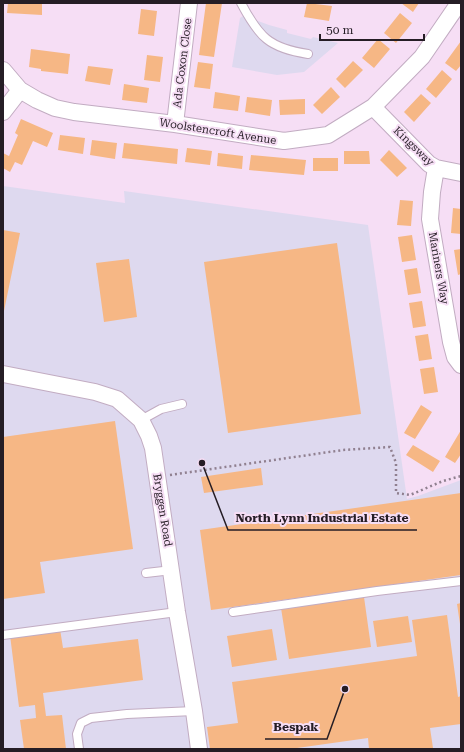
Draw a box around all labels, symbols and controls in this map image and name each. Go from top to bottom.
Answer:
scale bar [320,16,424,42]
street label: Ada Coxon Close [171,18,194,109]
text: 50 m [326,23,353,37]
street label: Woolstencroft Avenue [159,116,277,147]
street label: Kingsway [391,124,437,169]
street label: Mariners Way [426,231,451,306]
street label: Bryggen Road [150,473,175,548]
callout: North Lynn Industrial Estate [228,506,417,530]
text: North Lynn Industrial Estate [235,511,409,525]
callout: Bespak [265,715,327,739]
text: Bespak [273,720,319,734]

